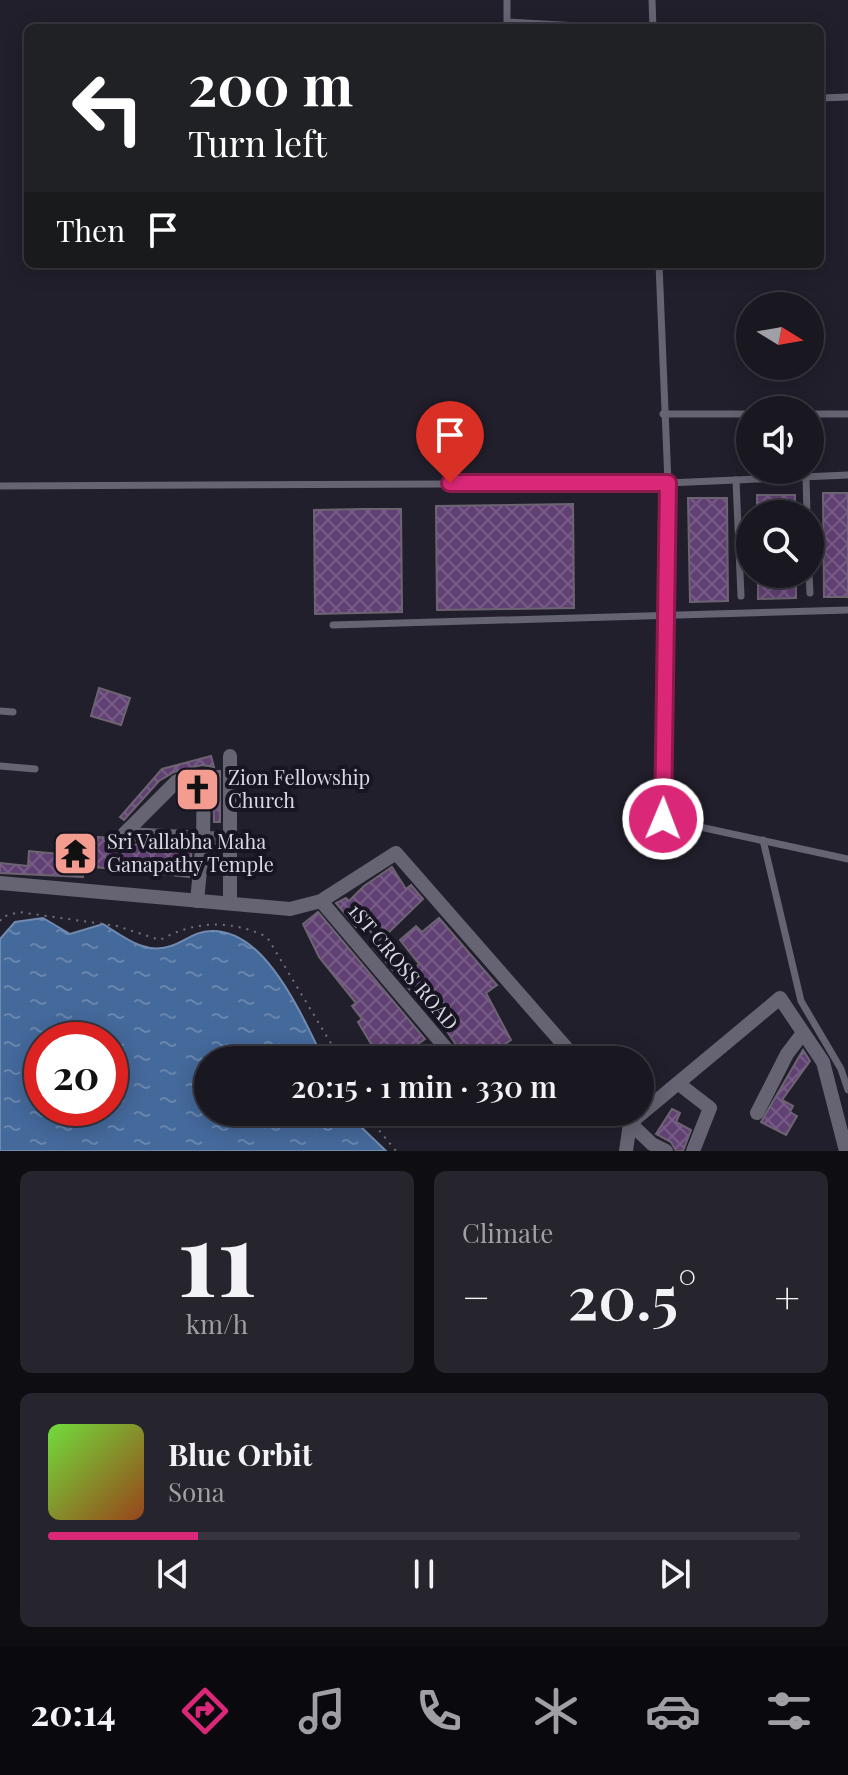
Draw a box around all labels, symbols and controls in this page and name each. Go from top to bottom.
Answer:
text: 200 m [188,46,353,121]
icon: left [56,56,160,160]
text: Turn left [188,118,327,166]
icon: arrive [141,208,185,252]
text: Then [56,210,125,250]
north arrow [736,292,824,380]
map controls [736,292,824,588]
button: sound [736,396,824,484]
pin [416,401,484,483]
icon: arrive [428,413,472,457]
button: search [736,500,824,588]
place label: Zion Fellowship Church [228,763,370,813]
church icon: Zion Fellowship Church [173,766,221,814]
position arrow [621,777,705,861]
place label: Sri Vallabha Maha Ganapathy Temple [107,827,274,877]
temple icon: Sri Vallabha Maha Ganapathy Temple [52,830,100,878]
street label: 1ST CROSS ROAD [343,897,465,1035]
speed limit sign: 20 [24,1022,128,1126]
text: 20:15 · 1 min · 330 m [291,1066,557,1106]
text: 11 [177,1184,257,1323]
text: Climate [462,1215,553,1250]
text: 20.5° [568,1255,697,1335]
text: − [462,1266,490,1325]
text: + [774,1266,800,1325]
text: km/h [186,1306,248,1341]
text: Blue Orbit [168,1434,312,1474]
text: Sona [168,1474,225,1509]
icon: previous [151,1552,195,1596]
icon: pause [402,1552,446,1596]
icon: next [653,1552,697,1596]
icon: directions [177,1683,233,1739]
icon: music [294,1683,350,1739]
icon: phone [411,1683,467,1739]
icon: climate [528,1683,584,1739]
icon: car [645,1683,701,1739]
icon: filters [761,1683,817,1739]
text: 20:14 [30,1687,116,1735]

